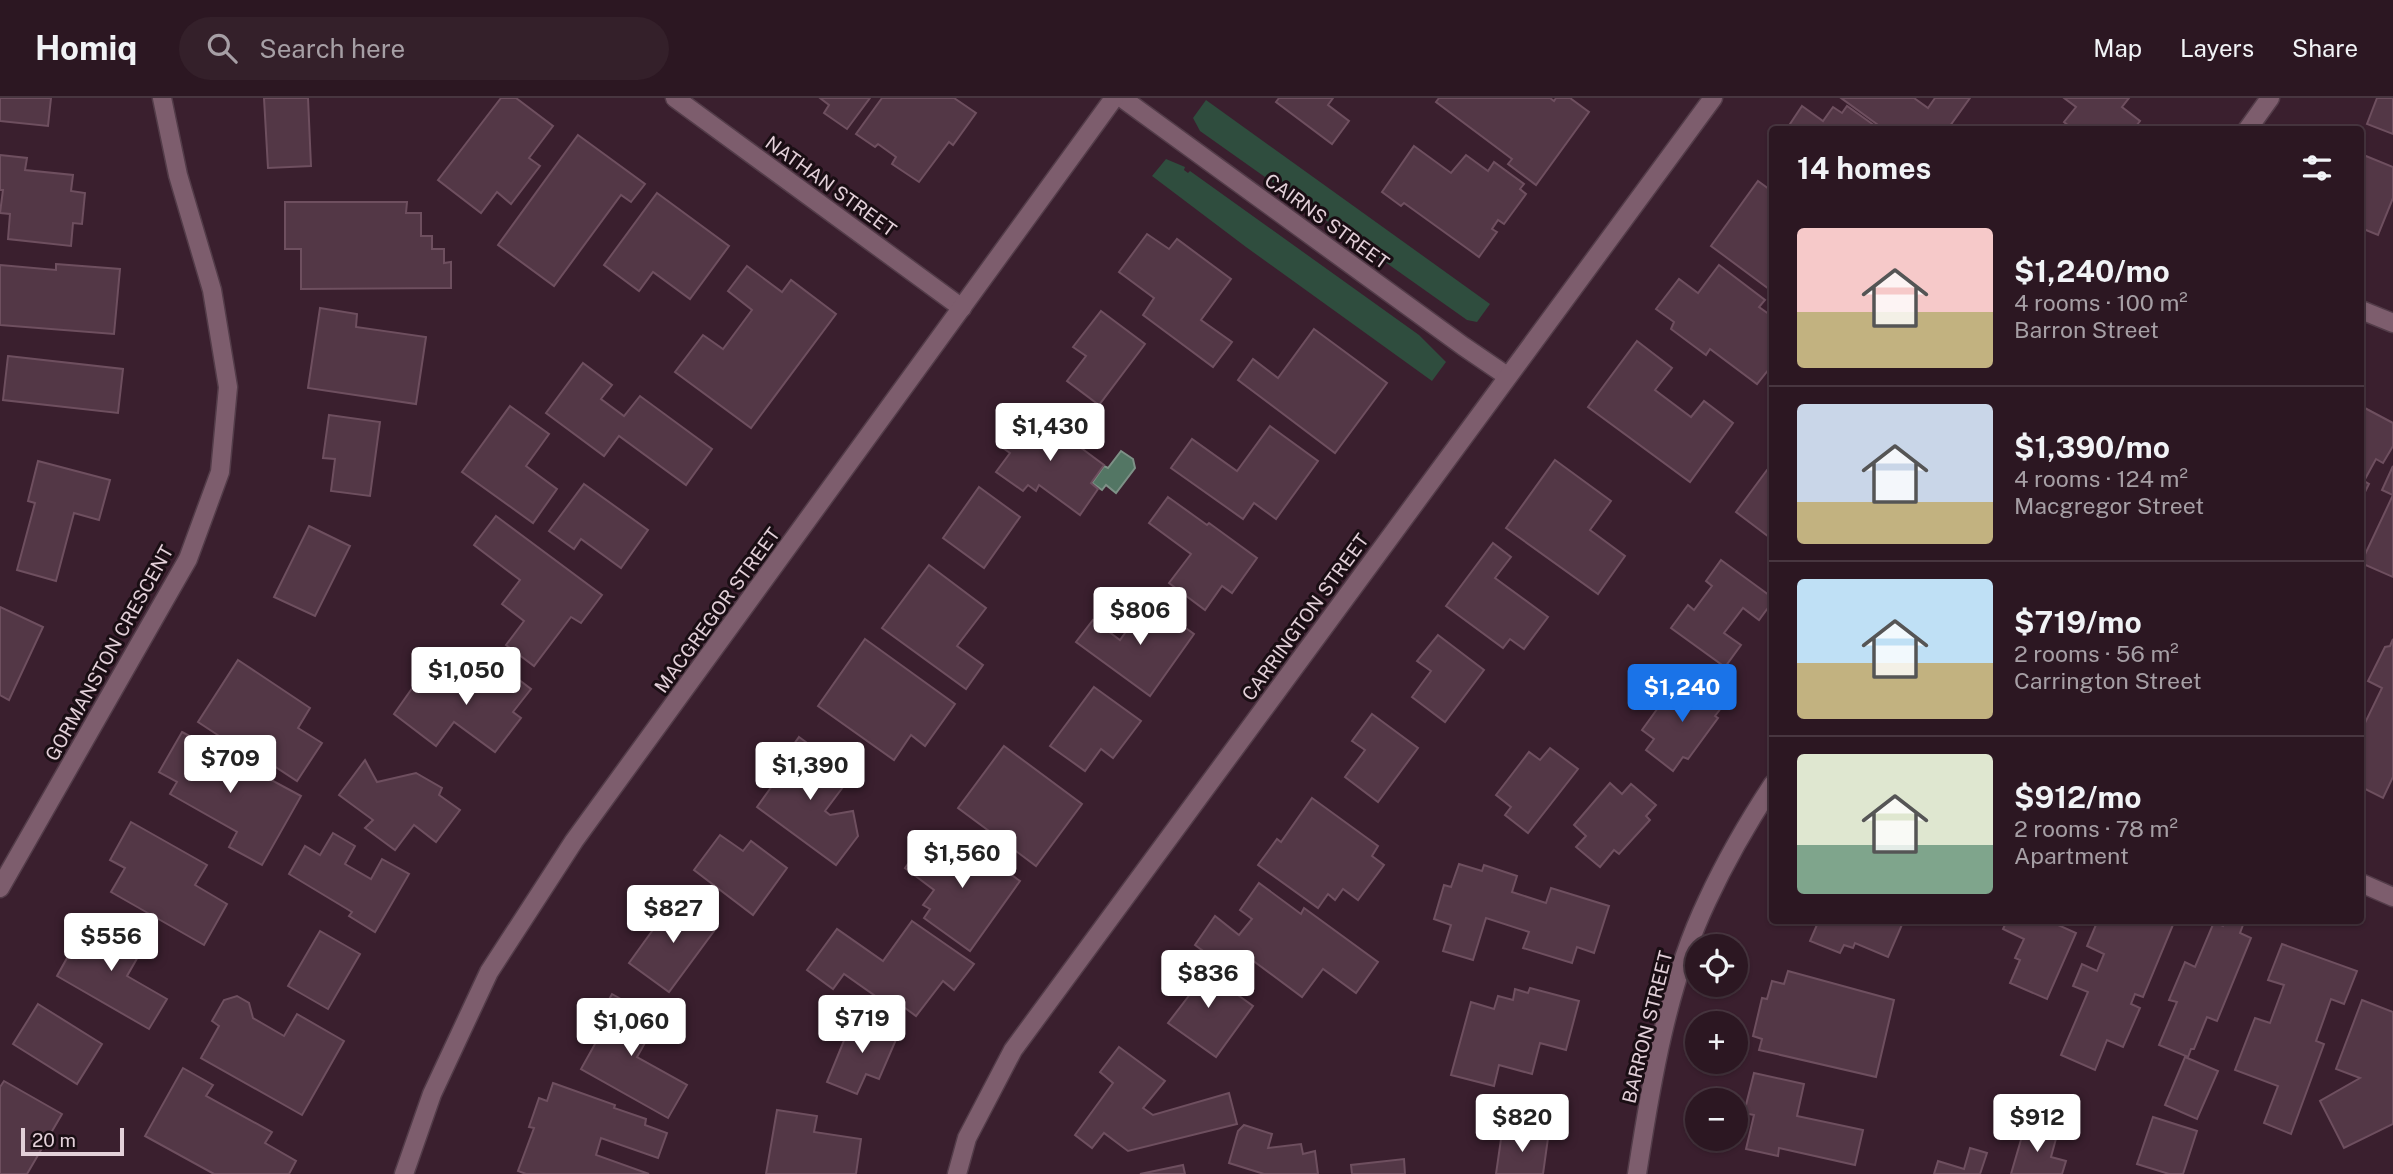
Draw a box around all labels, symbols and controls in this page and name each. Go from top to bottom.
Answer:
search box [179,17,669,80]
text: Homiq [35,29,137,67]
icon: search [203,29,241,67]
text: Search here [259,33,405,64]
text: Map [2093,34,2142,62]
text: Layers [2180,34,2254,62]
text: Share [2292,34,2358,62]
street label: NATHAN STREET [761,131,901,241]
icon: filters [2298,149,2336,187]
text: 14 homes [1797,150,1931,186]
street label: CAIRNS STREET [1261,169,1393,273]
text: $1,240/mo [2014,253,2170,289]
icon: home [1853,256,1937,340]
text: 4 rooms · 100 m² [2014,289,2188,316]
text: Barron Street [2014,316,2159,343]
pin: $1,430 [993,404,1107,463]
text: $1,430 [1012,412,1088,439]
text: $1,390/mo [2014,429,2170,465]
icon: home [1853,432,1937,516]
text: 4 rooms · 124 m² [2014,465,2188,492]
text: Macgregor Street [2014,492,2204,519]
street label: MACGREGOR STREET [650,523,784,697]
street label: CARRINGTON STREET [1237,529,1373,705]
street label: GORMANSTON CRESCENT [41,542,177,764]
pin: $806 [1099,588,1181,647]
text: $806 [1110,596,1170,623]
text: $719/mo [2014,604,2142,640]
icon: home [1853,607,1937,691]
text: 2 rooms · 56 m² [2014,640,2179,667]
pin: $1,050 [409,648,523,707]
text: $1,050 [427,656,505,683]
pin: $1,240 [1625,664,1739,724]
text: Carrington Street [2014,667,2202,694]
text: $1,240 [1644,673,1720,700]
pin: $709 [189,736,271,795]
pin: $1,390 [753,742,867,802]
text: $709 [200,744,260,771]
text: $1,390 [772,751,849,778]
text: $912/mo [2014,779,2142,815]
icon: home [1853,782,1937,866]
text: 2 rooms · 78 m² [2014,815,2178,842]
pin: $1,560 [905,830,1019,890]
text: $1,560 [923,839,1001,866]
text: Apartment [2014,842,2129,869]
pin: $827 [632,886,714,945]
text: $827 [643,894,703,921]
pin: $556 [70,914,152,973]
text: $556 [80,922,142,949]
map controls [1685,934,1748,1151]
button: locate [1685,934,1748,997]
street label: BARRON STREET [1617,948,1677,1106]
pin: $836 [1167,950,1249,1010]
text: $836 [1177,959,1239,986]
pin: $719 [821,996,903,1055]
pin: $1,060 [574,998,688,1058]
text: $719 [834,1004,890,1031]
text: $1,060 [593,1007,669,1034]
button: + [1685,1011,1748,1074]
button: − [1685,1088,1748,1151]
pin: $820 [1481,1094,1563,1154]
pin: $912 [1996,1094,2078,1154]
text: $820 [1492,1103,1552,1130]
text: $912 [2009,1103,2065,1130]
scale bar [21,1125,124,1157]
text: 20 m [32,1129,76,1151]

